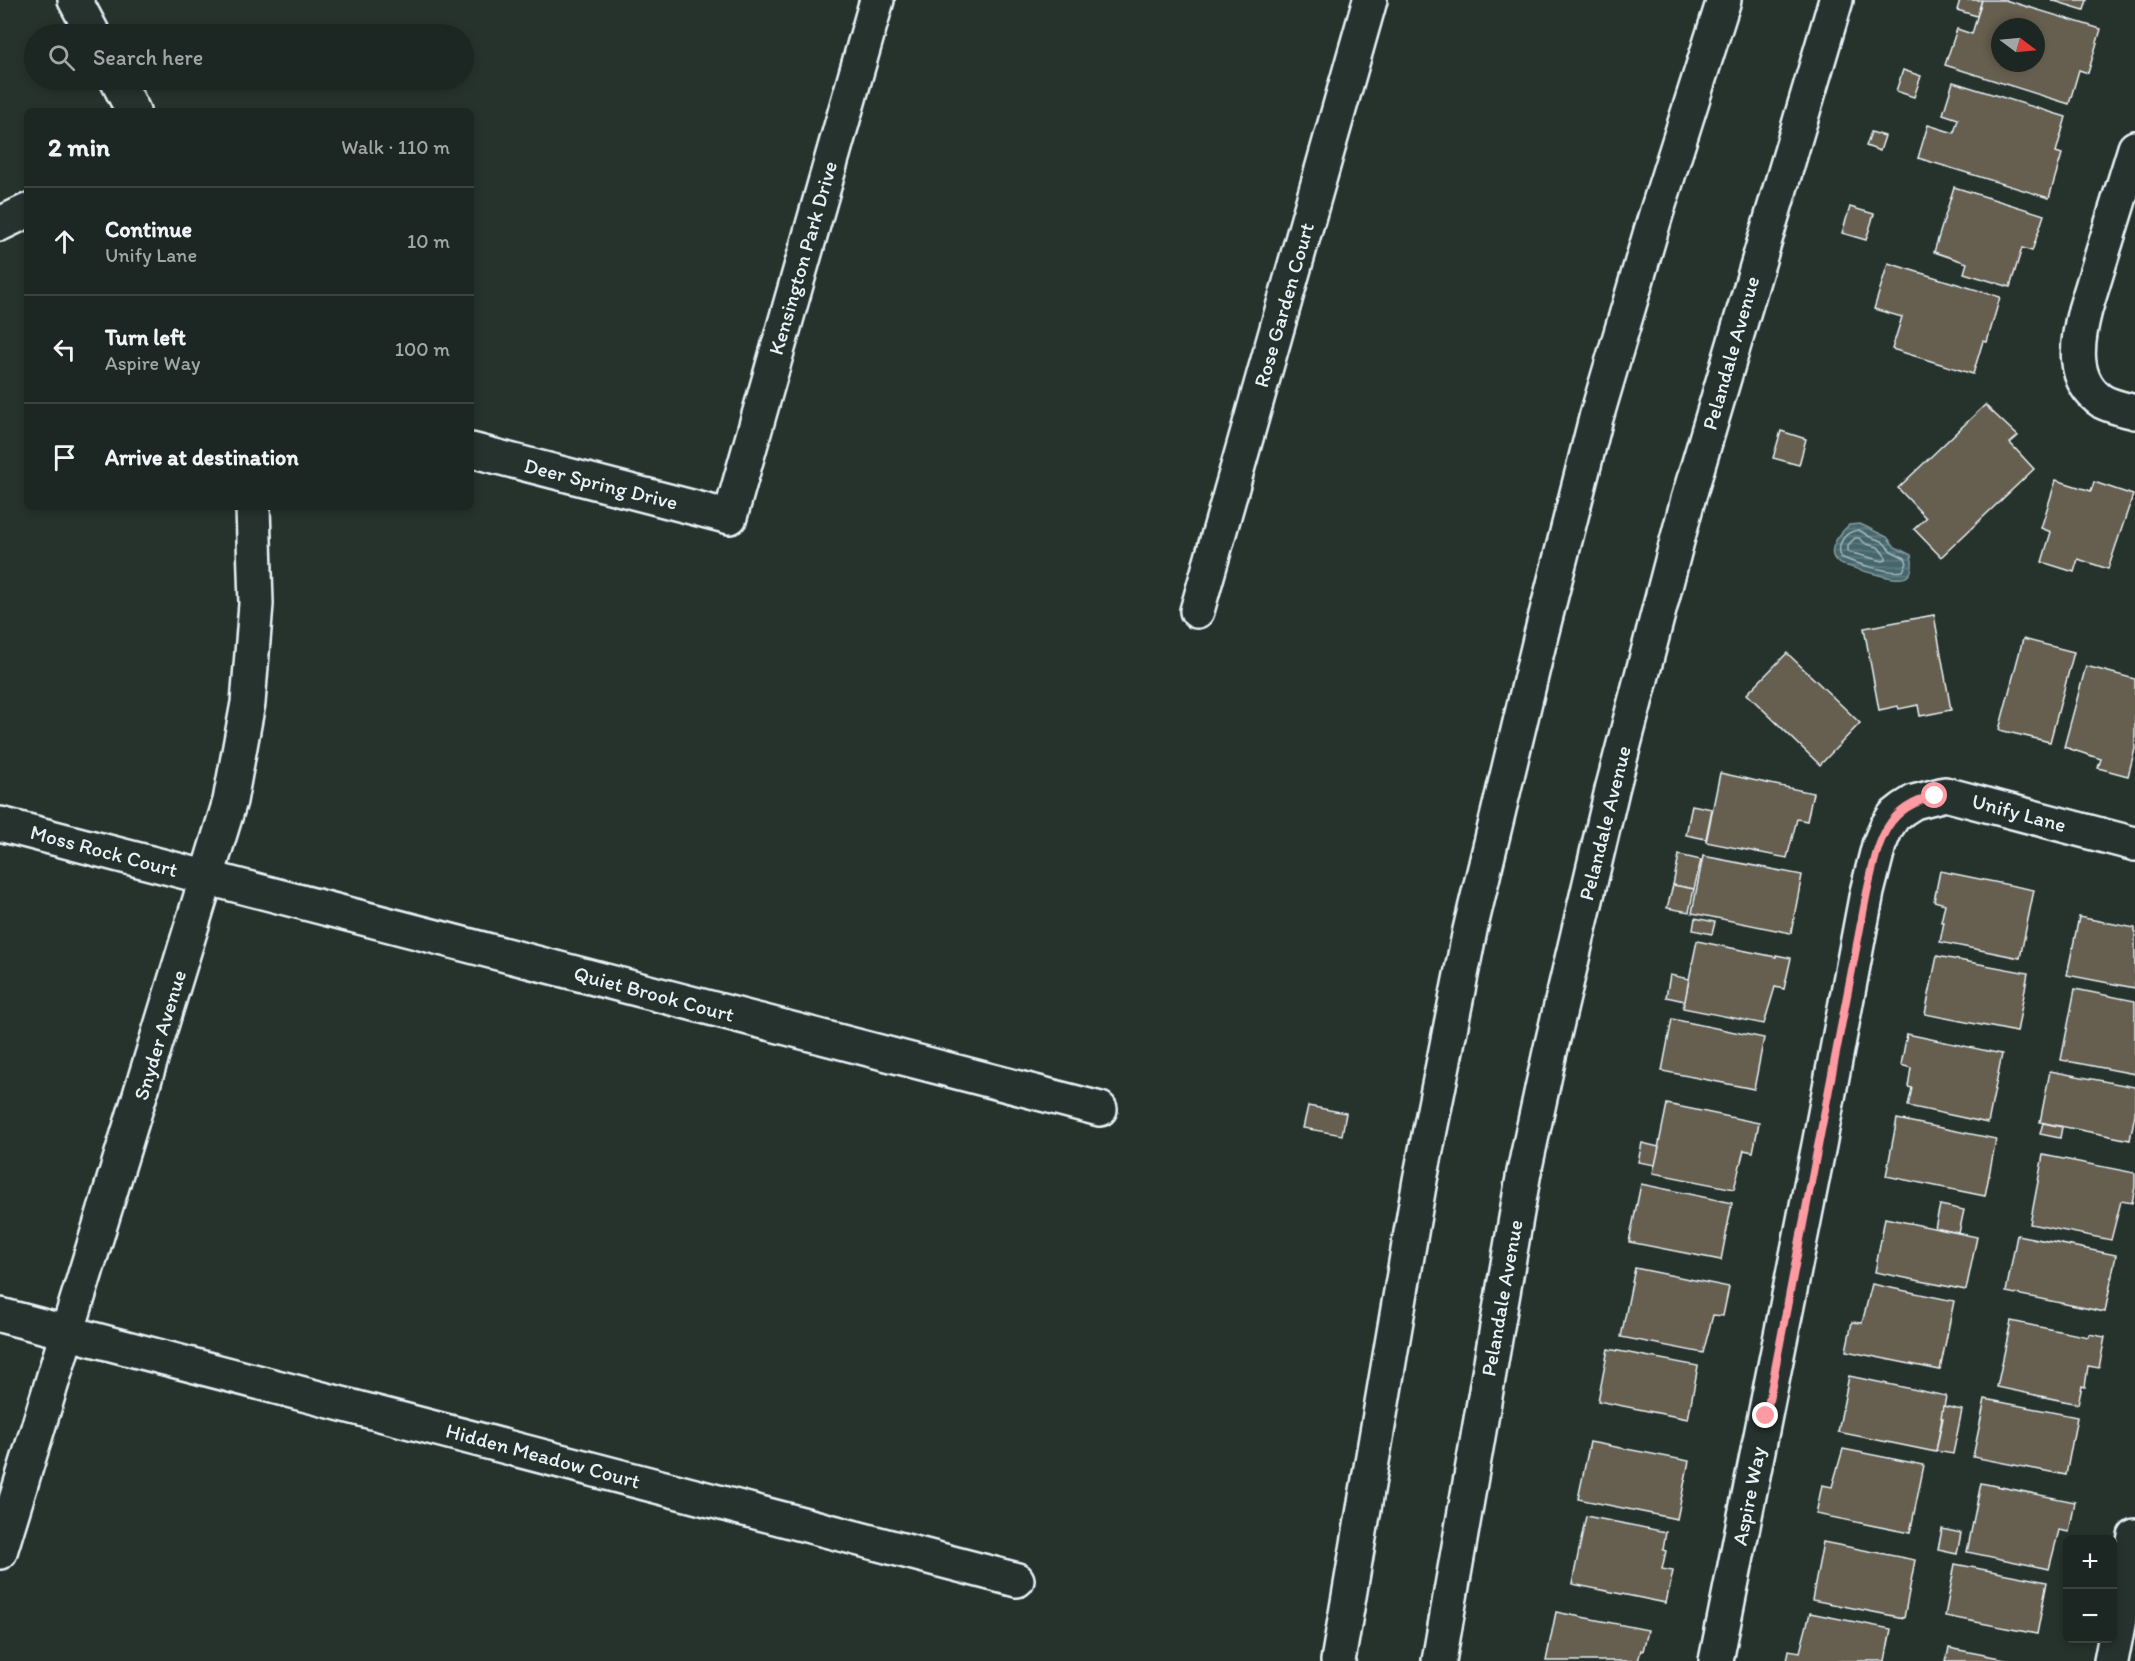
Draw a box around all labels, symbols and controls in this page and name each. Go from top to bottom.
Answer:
north arrow [1991,18,2045,72]
search box [24,24,474,90]
icon: search [45,41,78,74]
text: Search here [93,44,203,71]
text: 2 min [48,131,110,163]
text: Walk · 110 m [341,135,450,159]
street label: Kensington Park Drive [763,158,842,358]
text: Continue [105,216,192,243]
street label: Rose Garden Court [1248,219,1319,390]
icon: ahead [48,225,81,258]
text: 10 m [407,229,450,253]
text: Unify Lane [105,243,197,267]
street label: Pelandale Avenue [1697,273,1764,433]
text: Turn left [105,324,186,351]
icon: left [48,333,81,366]
text: 100 m [395,337,450,361]
text: Aspire Way [105,351,200,375]
icon: arrive [48,441,81,474]
text: Arrive at destination [105,444,299,471]
street label: Deer Spring Drive [522,452,681,515]
street label: Pelandale Avenue [1573,743,1636,903]
route start [1921,782,1947,808]
street label: Unify Lane [1969,788,2069,837]
street label: Moss Rock Court [28,819,181,882]
street label: Quiet Brook Court [571,960,737,1027]
street label: Snyder Avenue [128,967,191,1103]
street label: Pelandale Avenue [1475,1218,1528,1378]
route end [1752,1402,1778,1428]
street label: Hidden Meadow Court [443,1418,643,1494]
street label: Aspire Way [1727,1444,1770,1548]
map controls [2063,1535,2117,1643]
button: + [2063,1535,2117,1589]
button: − [2063,1589,2117,1643]

